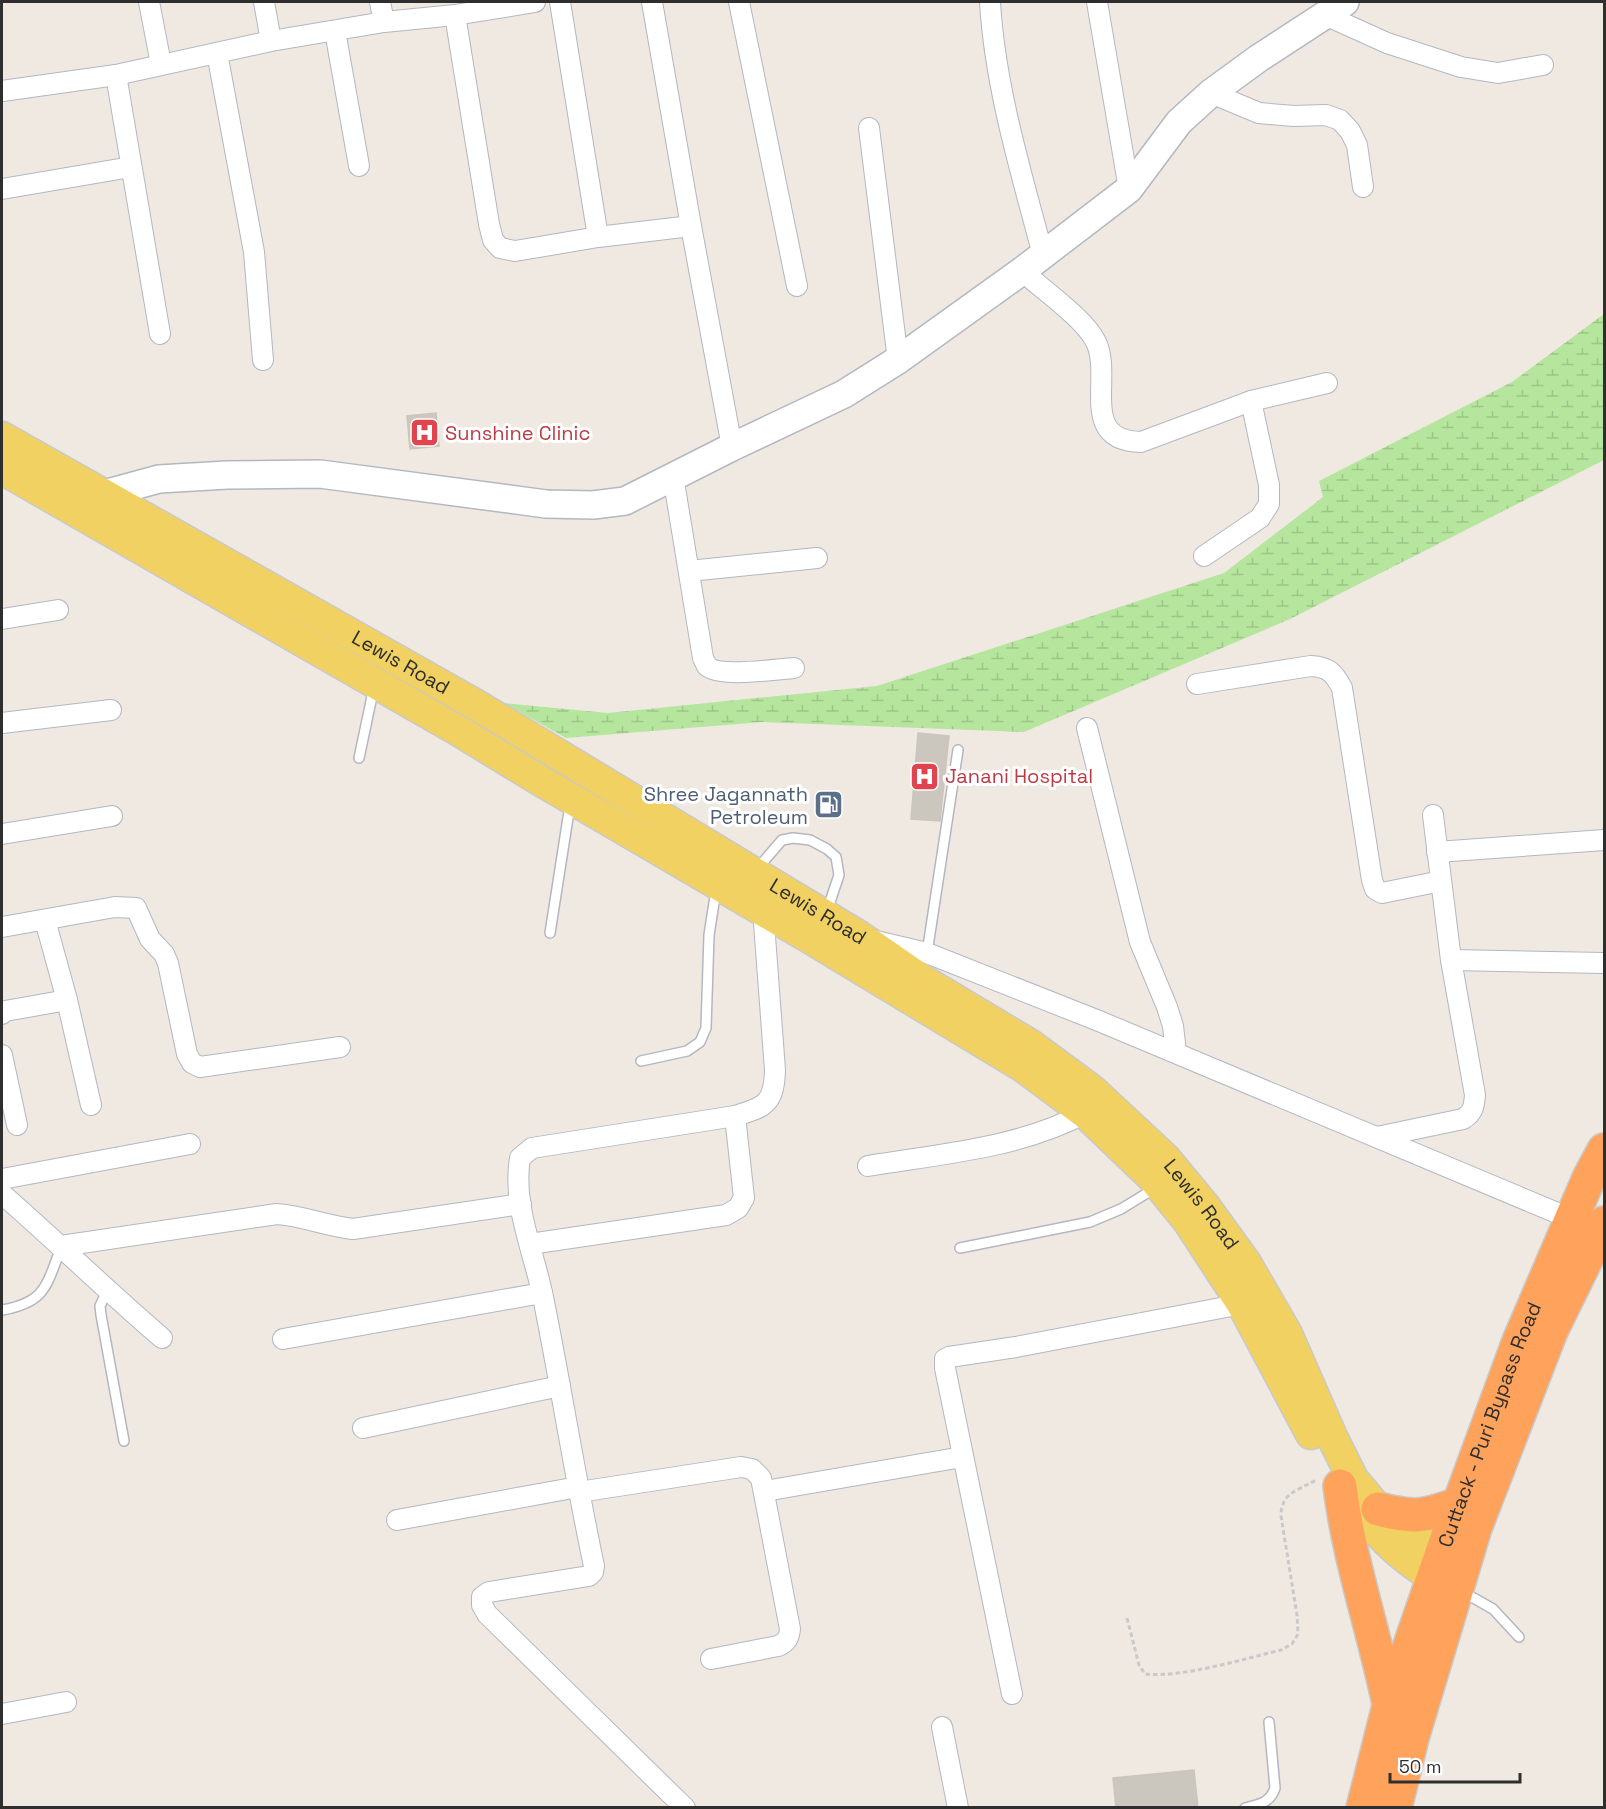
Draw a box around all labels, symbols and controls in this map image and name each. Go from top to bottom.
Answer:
hospital icon: Sunshine Clinic [408,417,440,449]
place label: Sunshine Clinic [445,420,590,446]
street label: Lewis Road [347,624,454,700]
hospital icon: Janani Hospital [908,760,940,792]
place label: Janani Hospital [945,763,1093,789]
place label: Shree Jagannath Petroleum [644,781,808,830]
fuel station icon: Shree Jagannath Petroleum [813,789,845,821]
street label: Lewis Road [765,872,871,950]
street label: Lewis Road [1158,1153,1245,1255]
street label: Cuttack - Puri Bypass Road [1432,1298,1547,1551]
scale bar [1390,1746,1520,1784]
text: 50 m [1399,1755,1441,1778]

